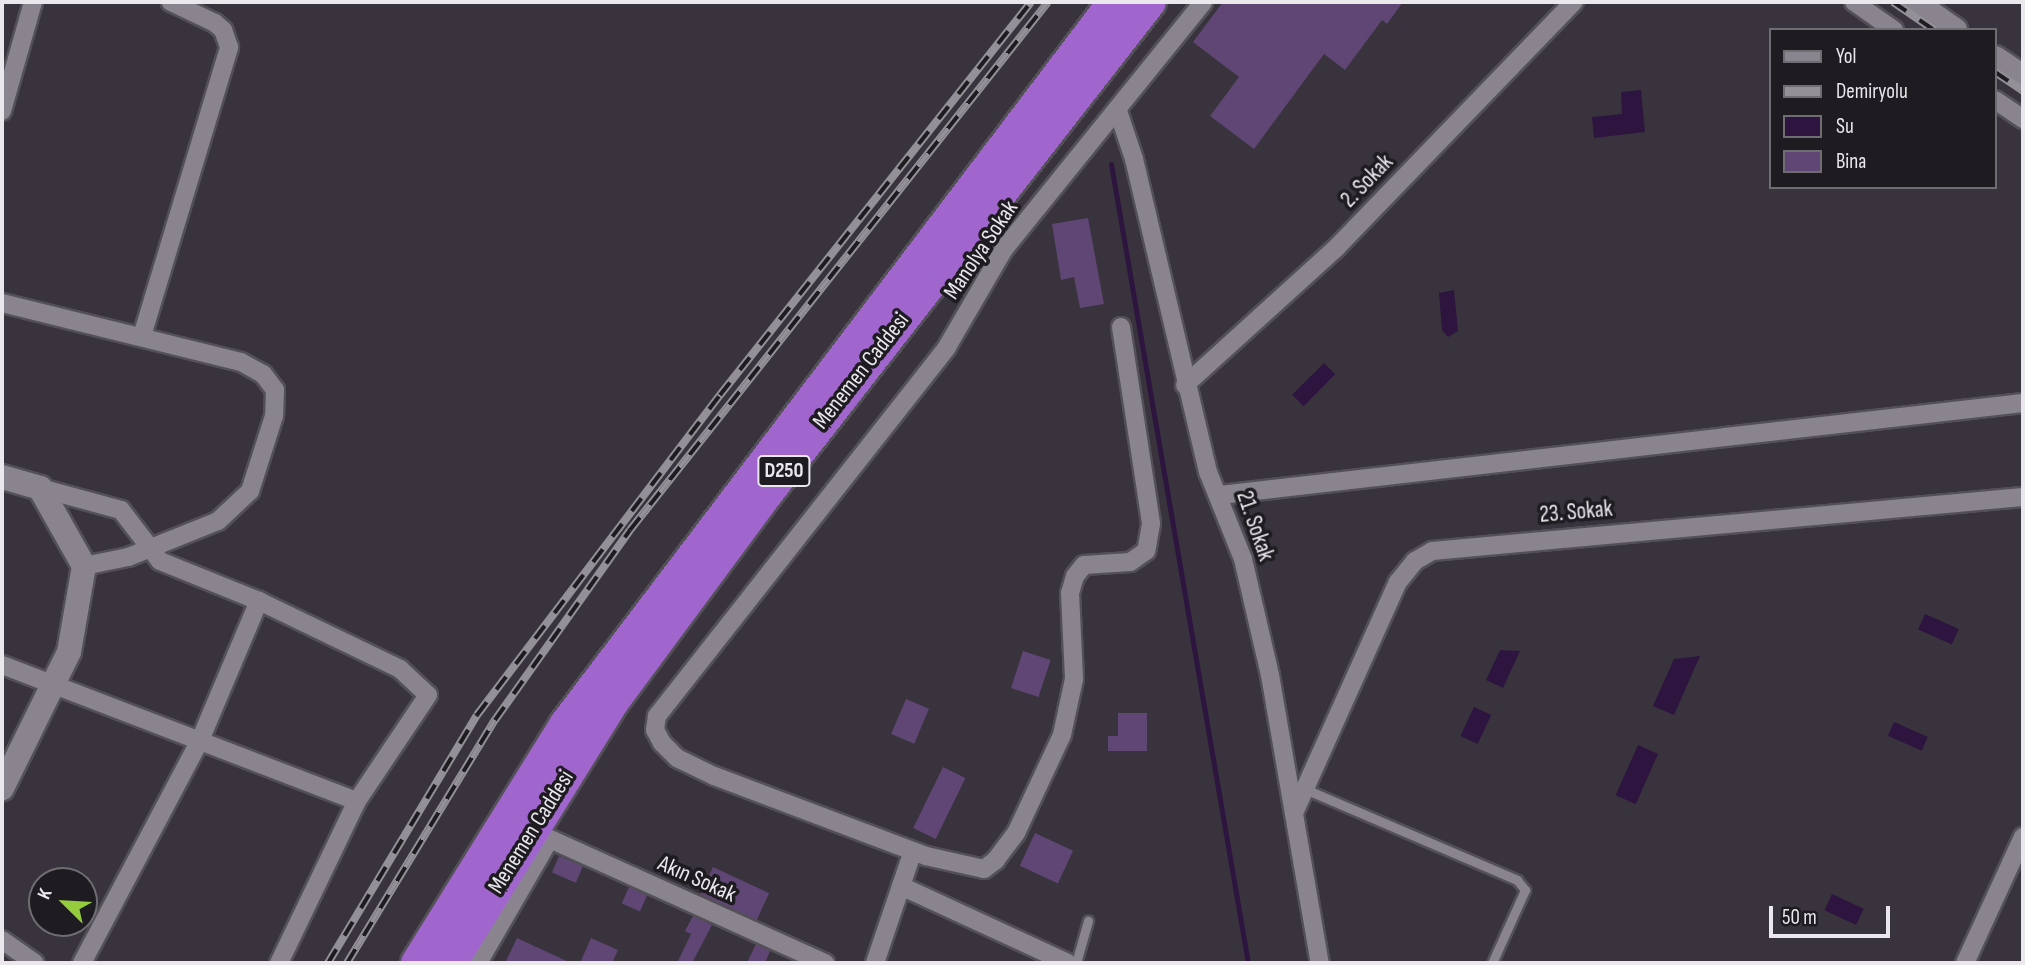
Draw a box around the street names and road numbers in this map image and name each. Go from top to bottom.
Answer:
street label: 2. Sokak [1335,149,1399,213]
street label: Manolya Sokak [938,195,1024,305]
street label: Menemen Caddesi [807,307,915,435]
road number: D250 [756,454,812,489]
street label: 21. Sokak [1230,487,1280,565]
street label: 23. Sokak [1538,495,1614,529]
street label: Menemen Caddesi [482,765,580,899]
street label: Akın Sokak [654,850,740,908]

